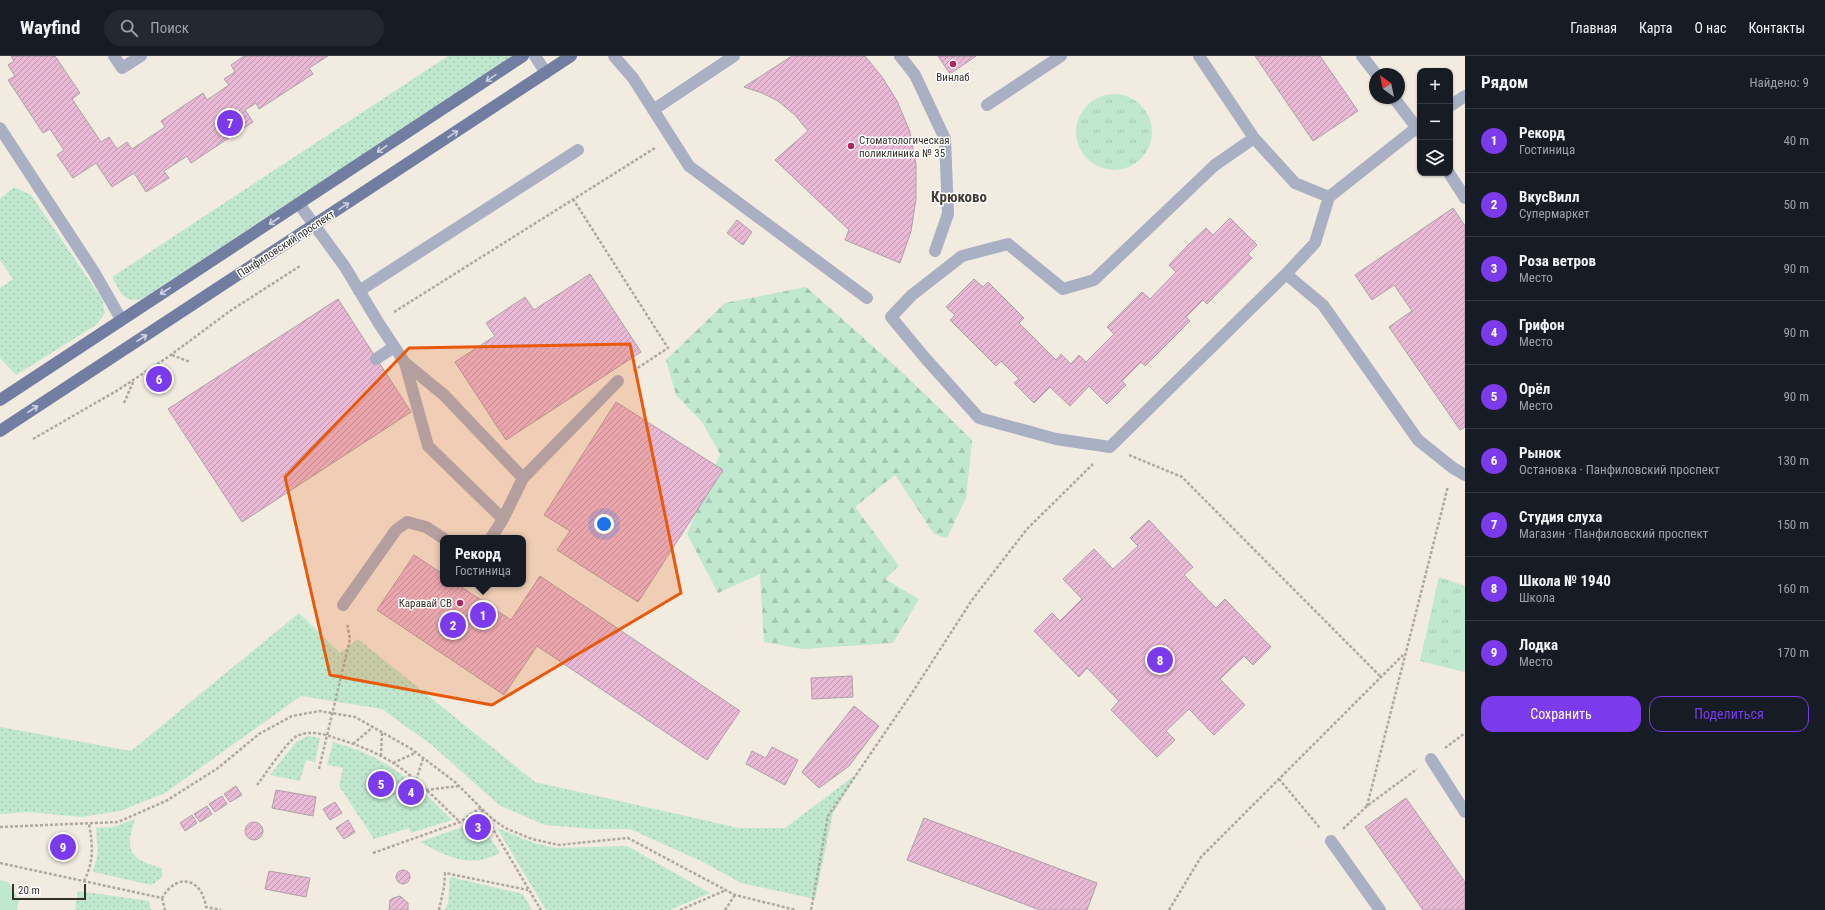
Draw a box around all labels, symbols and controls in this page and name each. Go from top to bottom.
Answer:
search box [104,10,384,46]
text: Wayfind [20,16,80,39]
icon: search [118,17,140,39]
text: Поиск [150,19,189,37]
text: Главная [1570,20,1617,36]
text: Карта [1639,20,1672,36]
text: О нас [1694,20,1726,36]
text: Контакты [1748,20,1805,36]
marker: Винлаб [948,59,958,69]
north arrow [1369,68,1405,104]
map controls [1417,68,1453,176]
button: + [1417,68,1453,104]
place label: Винлаб [936,71,970,84]
text: Рядом [1481,72,1528,92]
one-way arrow [485,74,497,82]
text: Найдено: 9 [1749,75,1809,90]
button: − [1417,104,1453,140]
pin: 7 [217,108,243,138]
text: Рекорд [1519,124,1565,142]
one-way arrow [447,130,458,138]
text: 1 [1491,133,1497,148]
text: 40 m [1783,133,1809,148]
place label: Стоматологическая поликлиника № 35 [859,134,950,160]
button: layers [1417,140,1453,176]
marker: Стоматологическая поликлиника № 35 [846,141,856,151]
text: Гостиница [1519,142,1575,157]
one-way arrow [377,145,388,153]
district label: Крюково [931,188,987,206]
text: ВкусВилл [1519,188,1579,206]
text: 2 [1491,197,1497,212]
text: 50 m [1783,197,1809,212]
one-way arrow [338,202,349,210]
text: Супермаркет [1519,206,1590,221]
street label: Панфиловский проспект [235,208,337,280]
one-way arrow [269,217,280,225]
text: Роза ветров [1519,252,1596,270]
text: 3 [1491,261,1497,276]
text: 90 m [1783,261,1809,276]
text: Место [1519,270,1553,285]
one-way arrow [159,287,170,296]
text: Грифон [1519,316,1564,334]
text: 4 [1491,325,1497,340]
text: 90 m [1783,325,1809,340]
one-way arrow [136,334,147,343]
text: Место [1519,334,1553,349]
pin: 6 [146,364,172,394]
text: Орёл [1519,380,1550,398]
text: 5 [1491,389,1497,404]
text: 90 m [1783,389,1809,404]
text: Место [1519,398,1553,413]
one-way arrow [27,405,38,413]
text: Рынок [1519,444,1561,462]
text: 6 [1491,453,1497,468]
text: 130 m [1777,453,1809,468]
text: Остановка · Панфиловский проспект [1519,462,1720,477]
text: Студия слуха [1519,508,1602,526]
your location [594,514,614,534]
text: 7 [1491,517,1497,532]
text: 150 m [1777,517,1809,532]
text: Магазин · Панфиловский проспект [1519,526,1708,541]
popup [440,535,526,587]
text: Рекорд [455,545,501,563]
text: Гостиница [455,563,511,578]
text: Школа № 1940 [1519,572,1611,590]
text: 8 [1491,581,1497,596]
text: 160 m [1777,581,1809,596]
text: Школа [1519,590,1555,605]
place label: Каравай СВ [399,597,452,610]
marker: Каравай СВ [455,598,465,608]
pin: 1 [470,600,496,630]
pin: 2 [440,610,466,640]
text: Лодка [1519,636,1558,654]
pin: 8 [1147,645,1173,675]
text: 9 [1491,645,1497,660]
text: 170 m [1777,645,1809,660]
text: Место [1519,654,1553,669]
button: Сохранить [1481,696,1641,732]
button: Поделиться [1649,696,1809,732]
pin: 5 [368,769,394,799]
pin: 4 [398,777,424,807]
pin: 3 [465,812,491,842]
pin: 9 [50,832,76,862]
scale bar [12,882,86,901]
text: 20 m [18,884,40,897]

